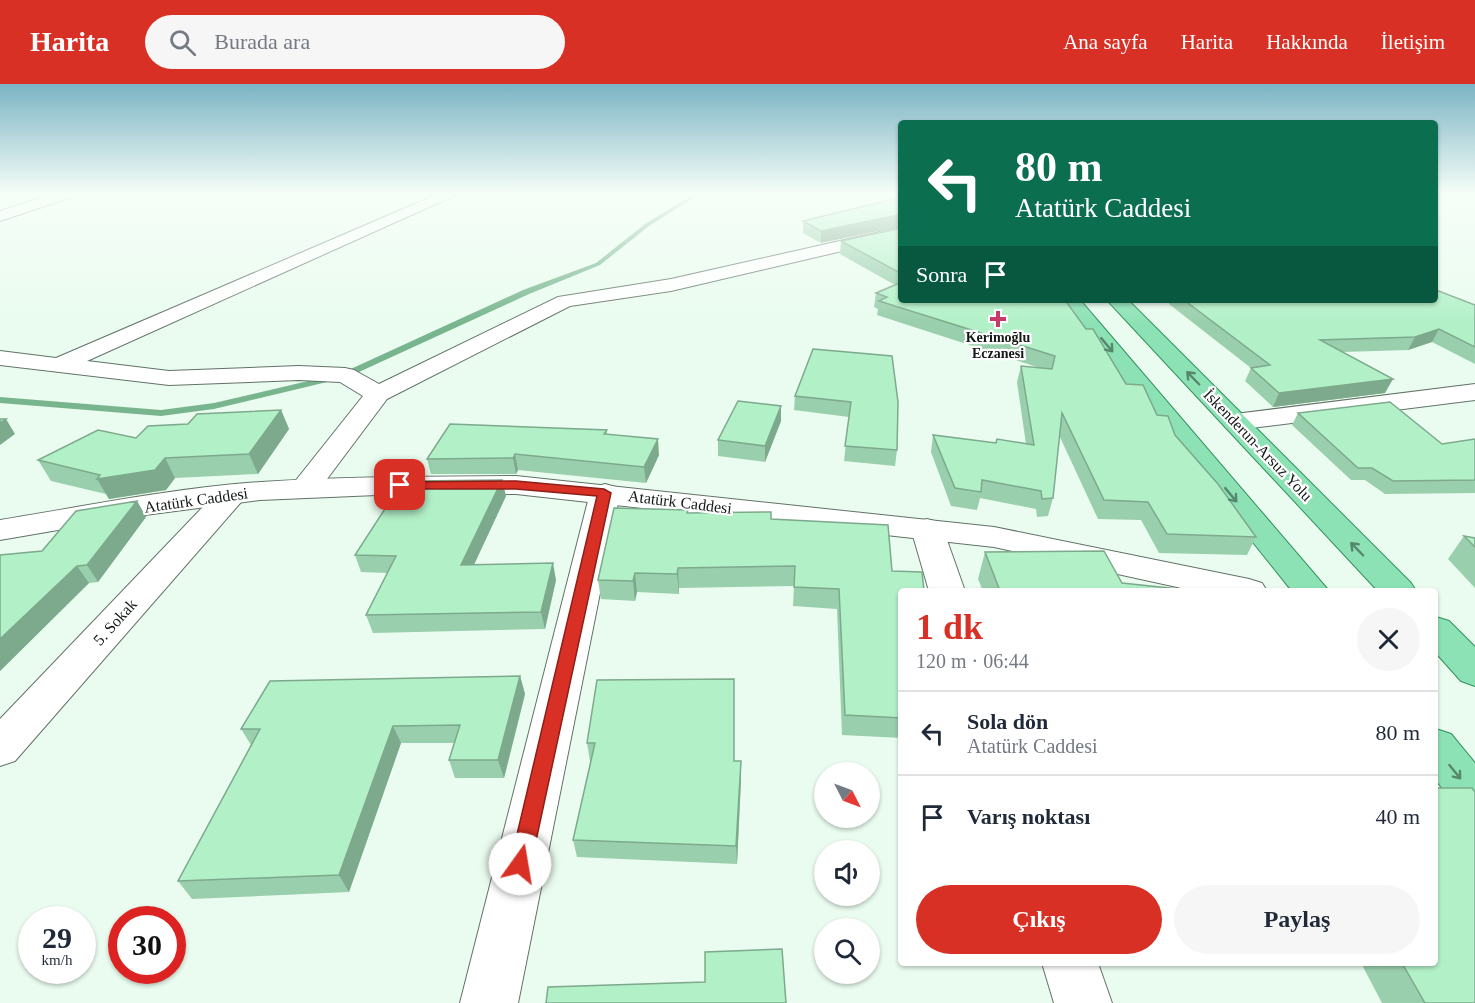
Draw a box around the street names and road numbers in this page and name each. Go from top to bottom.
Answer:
street label: İskenderun-Arsuz Yolu [1200,386,1316,504]
street label: Atatürk Caddesi [143,484,249,516]
street label: Atatürk Caddesi [627,487,733,517]
street label: 5. Sokak [90,596,140,648]

